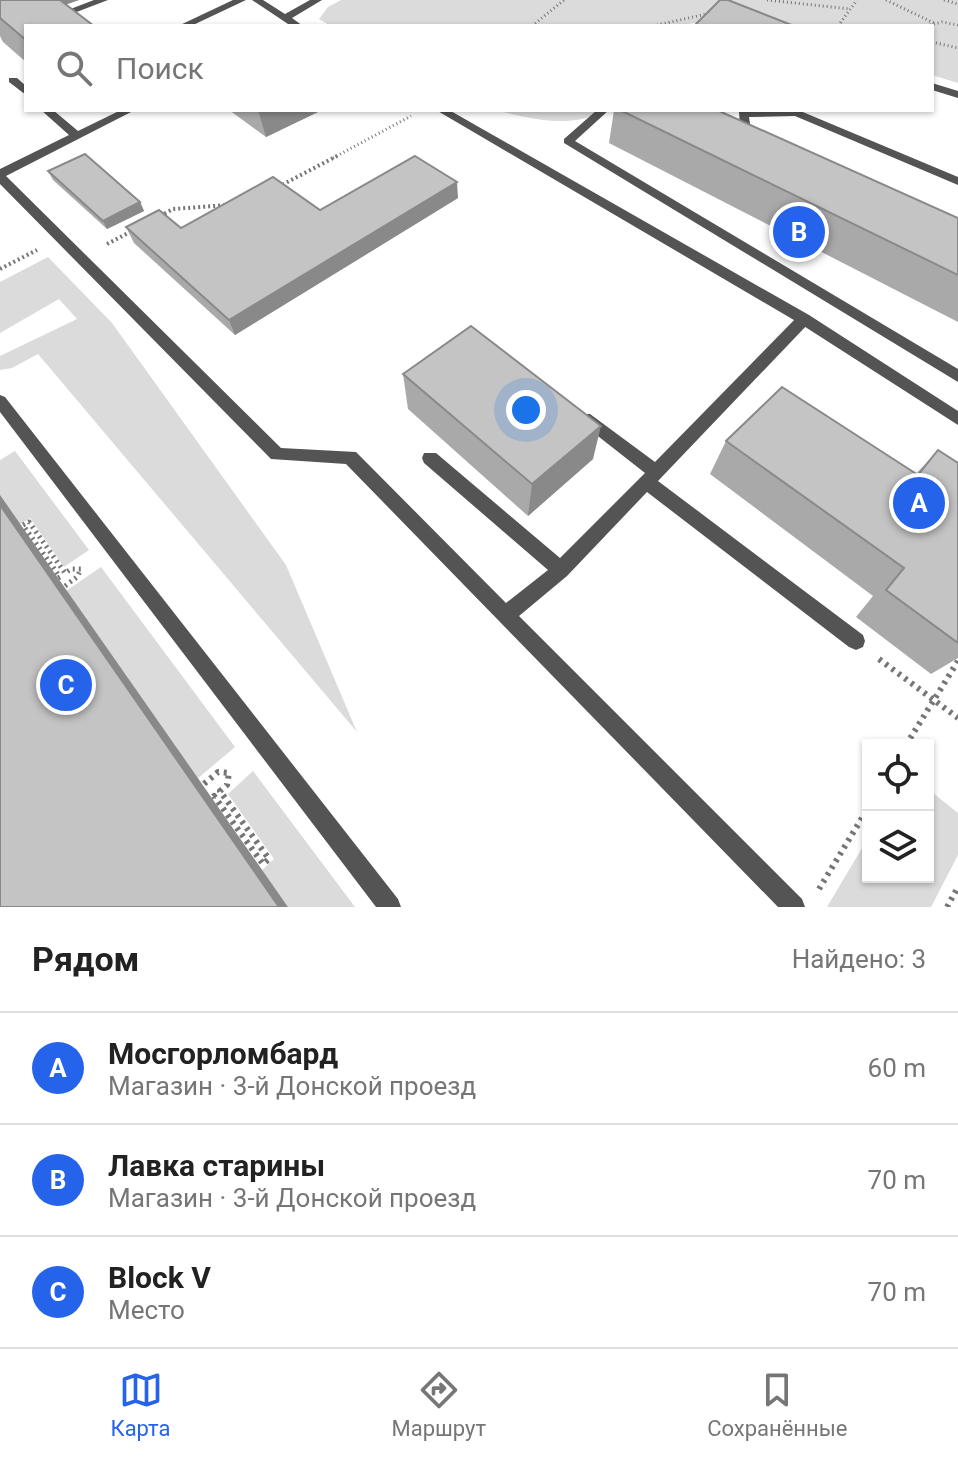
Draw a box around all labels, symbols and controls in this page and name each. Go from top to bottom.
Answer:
search box [24,24,934,112]
icon: search [52,46,96,90]
text: Поиск [116,51,204,86]
pin: B [773,202,825,262]
your location [506,390,546,430]
pin: A [893,473,945,533]
pin: C [40,655,92,715]
map controls [862,739,934,883]
button: locate [862,739,934,811]
button: layers [862,811,934,883]
text: Рядом [32,939,139,979]
text: Найдено: 3 [792,944,926,974]
text: Мосгорломбард [108,1036,338,1071]
text: A [49,1053,67,1083]
text: 60 m [868,1053,926,1083]
text: Магазин · 3-й Донской проезд [108,1071,476,1101]
text: Лавка старины [108,1148,325,1183]
text: B [50,1165,66,1195]
text: 70 m [868,1165,926,1195]
text: Магазин · 3-й Донской проезд [108,1183,476,1213]
text: Block V [108,1260,211,1295]
text: C [49,1277,67,1307]
text: 70 m [868,1277,926,1307]
text: Место [108,1295,185,1325]
tab: Карта [111,1368,171,1441]
tab: Маршрут [392,1368,486,1441]
tab: Сохранённые [707,1368,847,1441]

